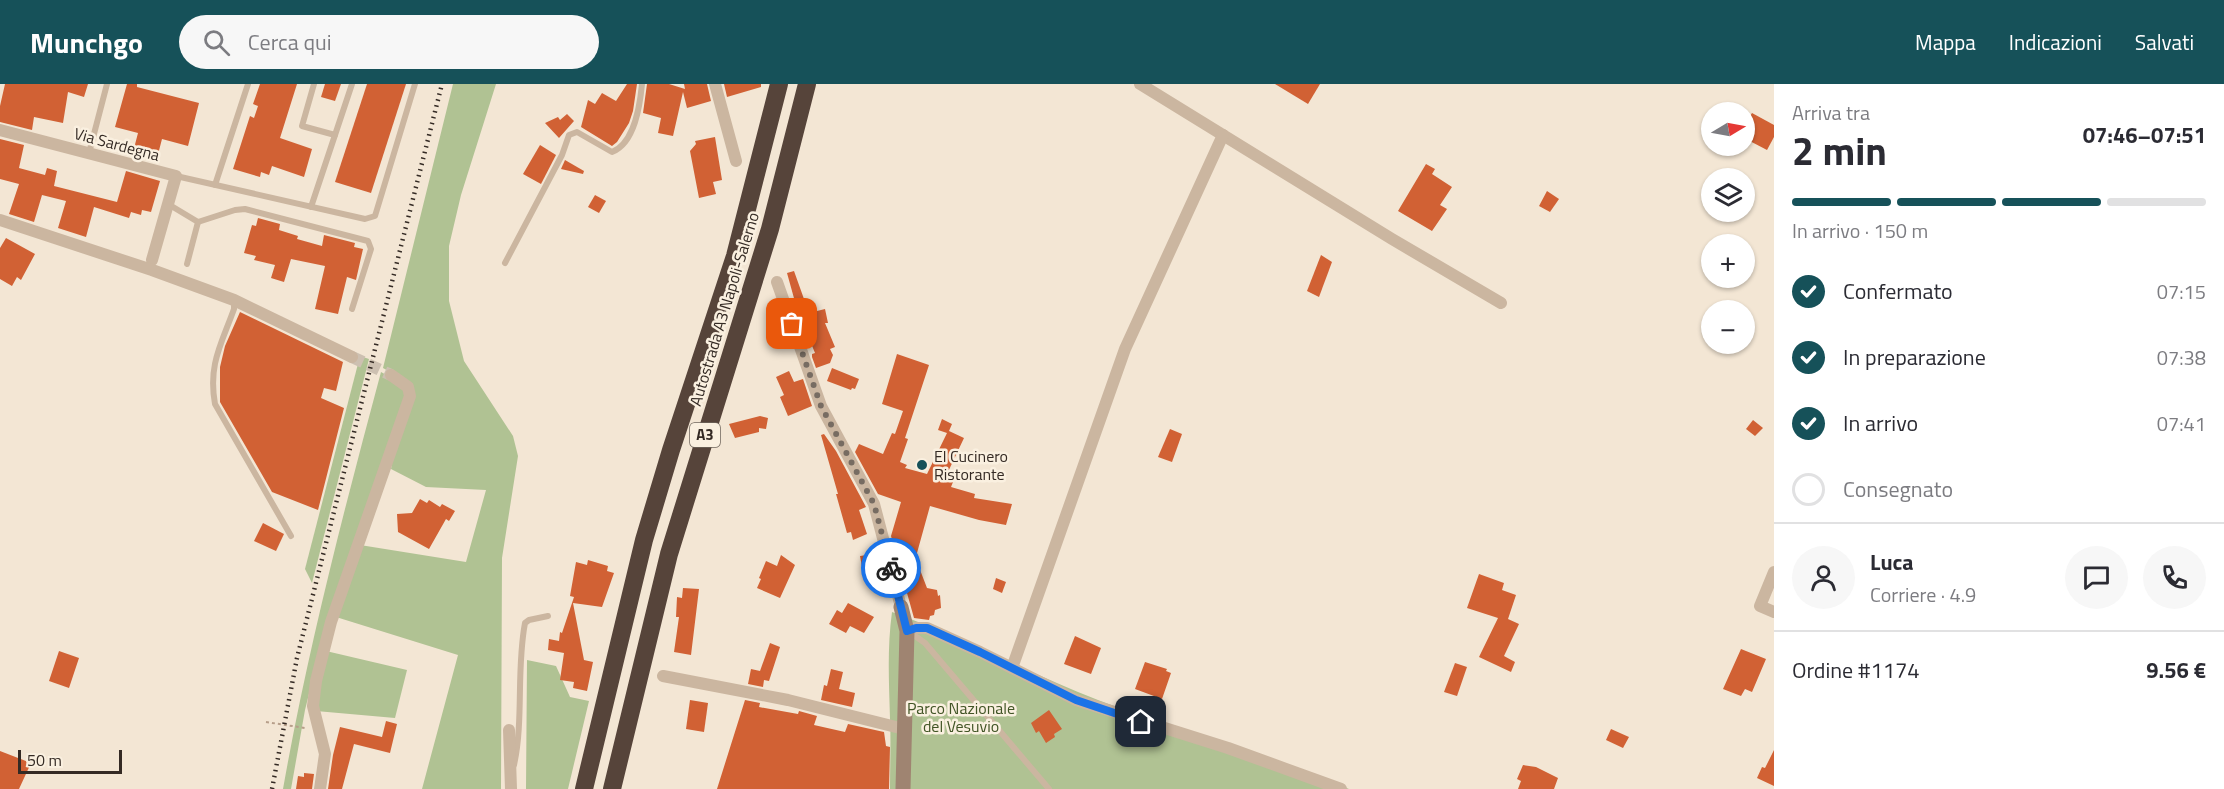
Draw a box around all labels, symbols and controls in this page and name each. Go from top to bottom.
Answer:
search box [179,15,599,69]
text: Munchgo [30,21,143,64]
text: Cerca qui [248,25,332,59]
icon: search [200,26,233,59]
text: Mappa [1915,26,1976,58]
text: Indicazioni [2009,26,2102,58]
text: Salvati [2135,26,2194,58]
text: Arriva tra [1792,97,1870,128]
north arrow [1701,102,1755,156]
map controls [1701,102,1755,354]
text: 07:46–07:51 [2083,118,2206,152]
street label: Via Sardegna [72,121,162,167]
text: 2 min [1792,121,1887,180]
button: layers [1701,168,1755,222]
street label: Autostrada A3 Napoli-Salerno [683,209,765,409]
text: In arrivo · 150 m [1792,215,1928,246]
button: + [1701,234,1755,288]
text: Confermato [1843,274,1953,308]
icon: check [1792,275,1825,308]
text: 07:15 [2157,276,2206,307]
pin [766,298,817,349]
button: − [1701,300,1755,354]
icon: bag [775,307,808,340]
text: In preparazione [1843,340,1986,374]
icon: check [1792,341,1825,374]
text: 07:38 [2157,342,2206,373]
text: In arrivo [1843,406,1918,440]
icon: check [1792,407,1825,440]
text: 07:41 [2157,408,2206,439]
road number: A3 [690,423,720,447]
place label: El Cucinero Ristorante [934,444,1008,486]
marker: El Cucinero Ristorante [915,458,929,472]
text: Consegnato [1843,472,1953,506]
courier [861,538,921,598]
text: Luca [1870,545,1914,579]
button: person [1792,546,1855,609]
button: chat [2065,546,2128,609]
button: phone [2143,546,2206,609]
icon: bike [875,552,908,585]
text: Corriere · 4.9 [1870,579,1976,610]
text: Ordine #1174 [1792,653,1920,687]
text: 9.56 € [2146,653,2206,687]
park label: Parco Nazionale del Vesuvio [907,696,1015,738]
pin [1115,696,1166,747]
icon: home [1124,705,1157,738]
scale bar [18,747,122,774]
text: 50 m [27,748,62,772]

